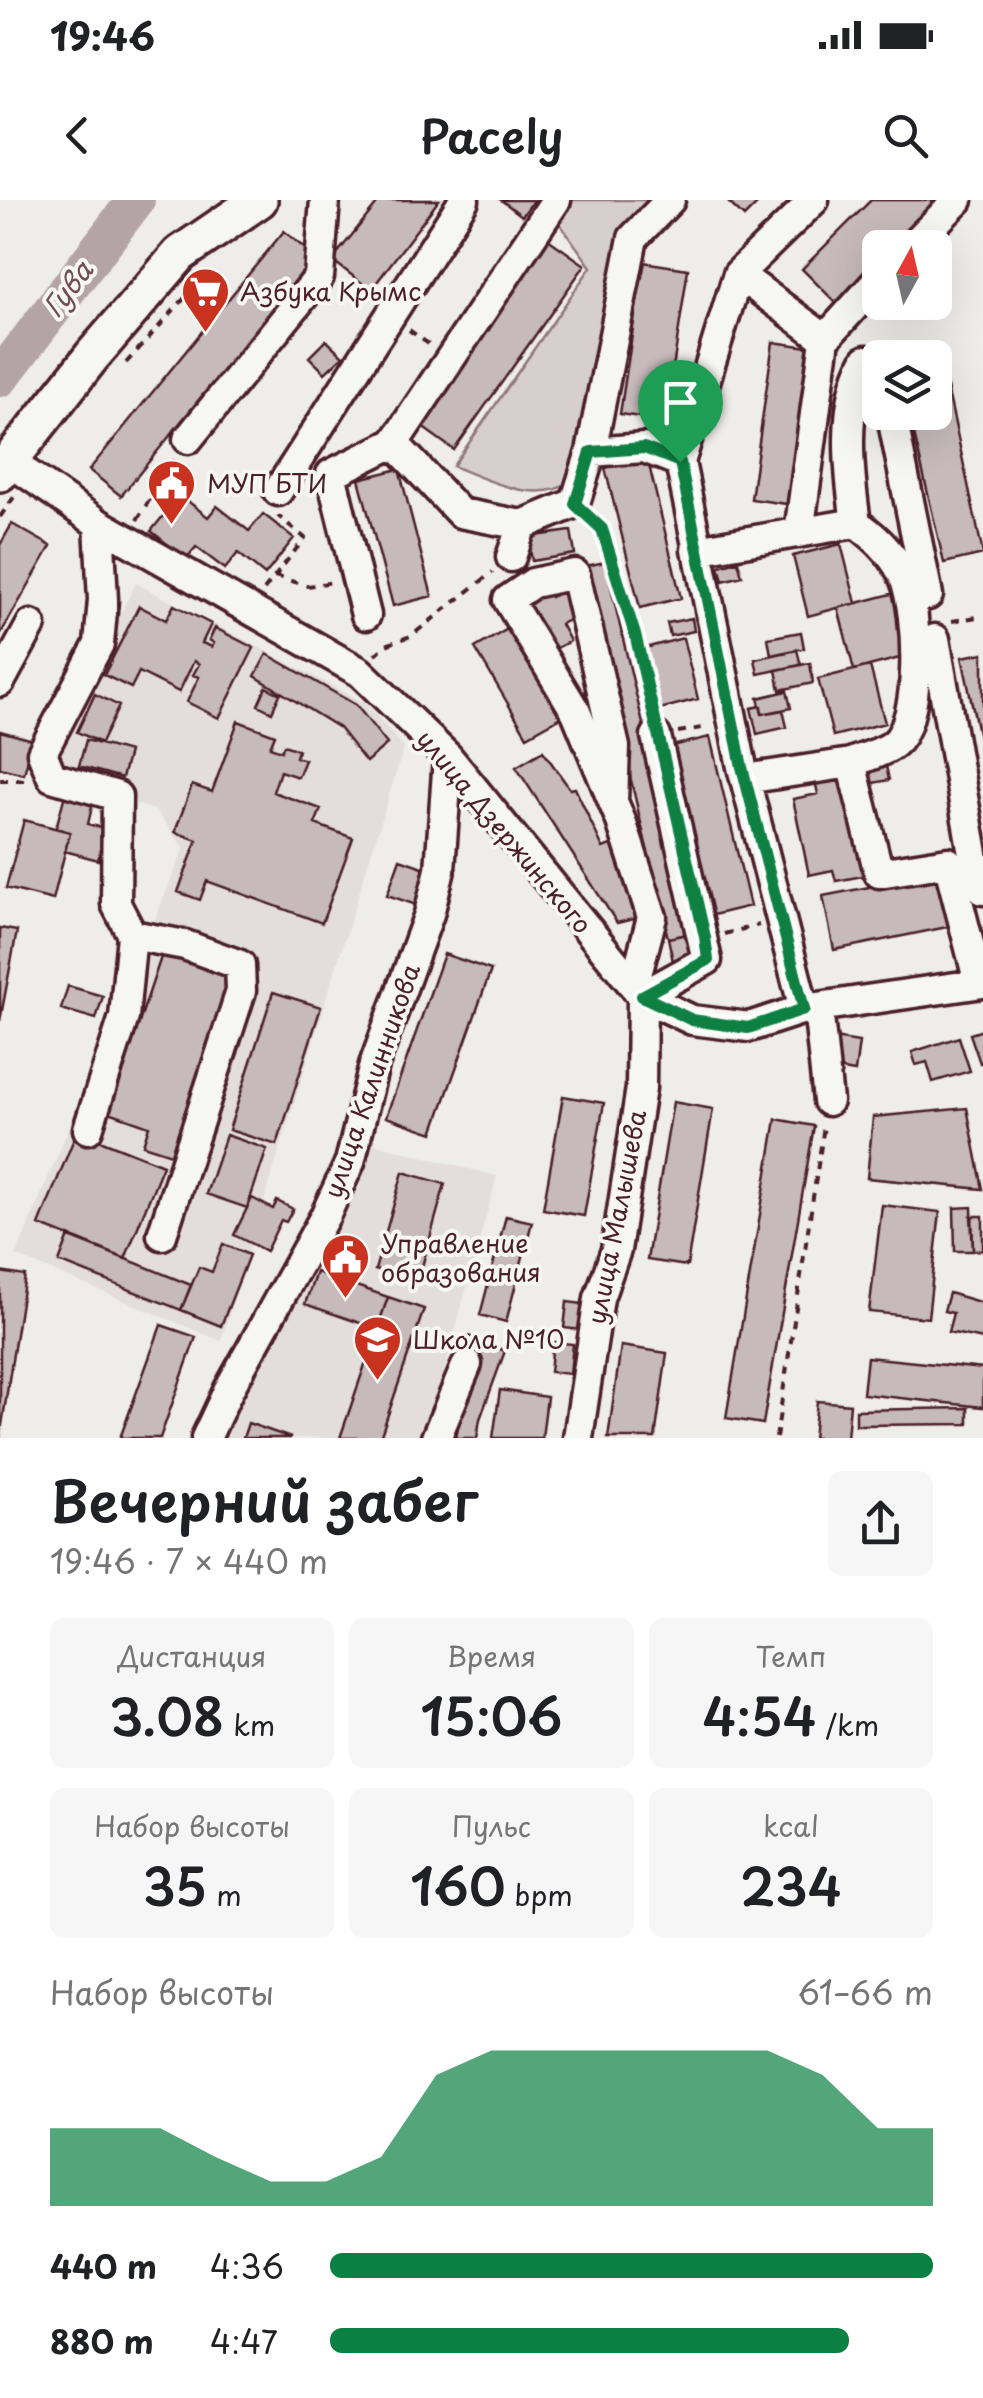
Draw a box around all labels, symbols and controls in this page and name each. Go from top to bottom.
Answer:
text: 19:46 [50,7,155,64]
text: Pacely [420,101,563,169]
icon: back [50,108,105,163]
icon: search [878,108,933,163]
north arrow [862,230,952,320]
map controls [862,230,952,430]
water label: Гува [31,250,103,326]
supermarket icon: Азбука Крымс [179,266,231,334]
place label: Азбука Крымс [240,272,421,310]
button: layers [862,340,952,430]
pin [638,360,723,463]
icon: arrive [653,375,708,430]
public building icon: МУП БТИ [146,458,198,526]
place label: МУП БТИ [207,464,327,502]
street label: улица Дзержинского [408,721,601,941]
street label: улица Калинникова [313,958,429,1203]
street label: улица Малышева [577,1106,656,1327]
place label: Управление образования [381,1224,541,1291]
public building icon: Управление образования [320,1232,372,1300]
school or university icon: Школа №10 [352,1314,404,1382]
place label: Школа №10 [413,1320,565,1358]
text: Вечерний забег [50,1458,478,1541]
button: share [828,1471,933,1576]
text: 19:46 · 7 × 440 m [50,1537,328,1585]
text: Дистанция [118,1634,266,1677]
text: Время [447,1634,536,1677]
text: Темп [755,1634,826,1677]
text: 3.08 [109,1677,224,1753]
text: 15:06 [420,1677,563,1753]
text: 4:54 [702,1677,816,1753]
text: km [224,1703,275,1746]
text: /km [816,1703,879,1746]
text: Набор высоты [94,1804,290,1847]
text: Пульс [452,1804,531,1847]
text: kcal [763,1804,819,1847]
text: 35 [143,1847,207,1923]
text: 160 [410,1847,506,1923]
text: 234 [740,1847,842,1923]
text: m [207,1873,242,1916]
text: bpm [506,1873,573,1916]
text: Набор высоты [50,1968,274,2016]
text: 61–66 m [797,1968,933,2016]
text: 440 m [50,2242,157,2290]
text: 4:36 [210,2242,284,2290]
text: 880 m [50,2317,154,2365]
text: 4:47 [210,2317,278,2365]

